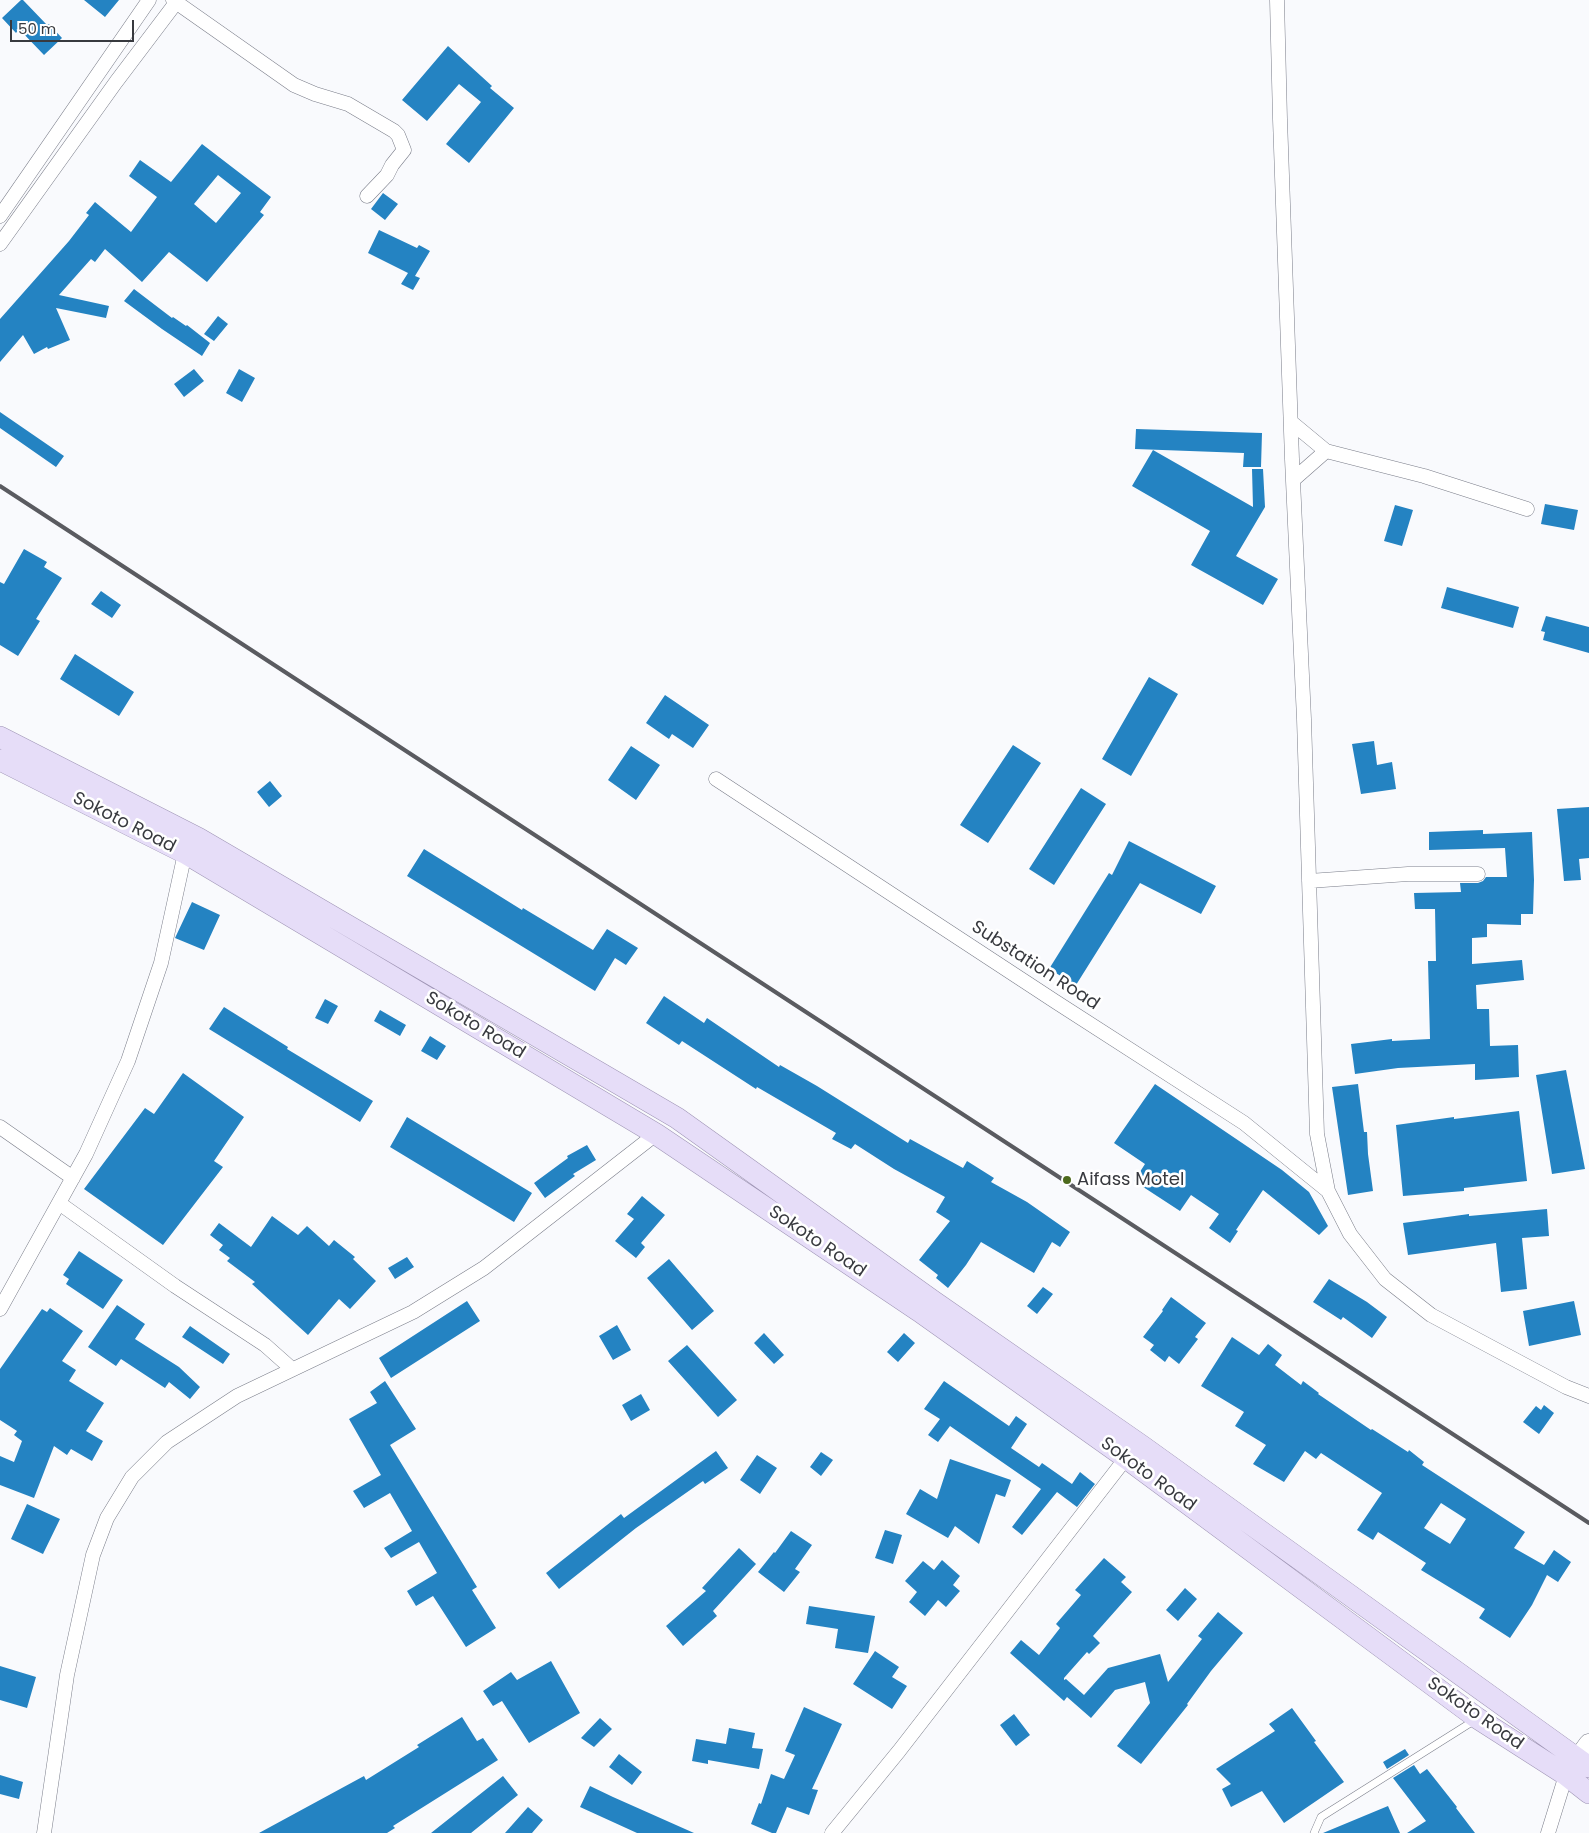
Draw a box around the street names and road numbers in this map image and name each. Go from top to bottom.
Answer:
street label: Sokoto Road [69,788,179,858]
street label: Substation Road [967,917,1103,1015]
street label: Sokoto Road [421,988,529,1064]
street label: Sokoto Road [764,1202,870,1282]
street label: Sokoto Road [1096,1433,1200,1517]
street label: Sokoto Road [1423,1673,1527,1755]

